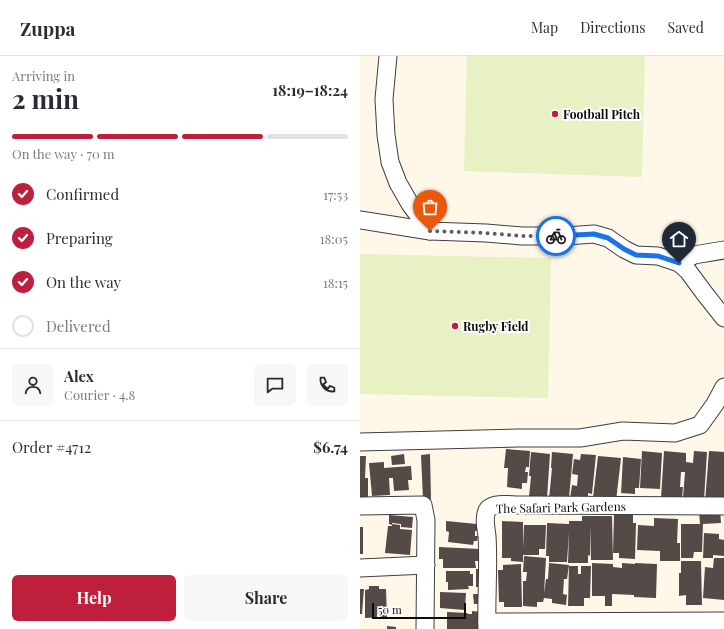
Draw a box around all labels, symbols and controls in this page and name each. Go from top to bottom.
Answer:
text: Zuppa [20,15,75,41]
text: Map [531,18,558,37]
text: Directions [580,18,646,37]
text: Saved [668,18,704,37]
text: Arriving in [12,67,75,84]
text: 18:19–18:24 [272,80,348,100]
text: 2 min [12,81,79,116]
place label: Football Pitch [563,106,641,122]
marker: Football Pitch [550,109,560,119]
text: On the way · 70 m [12,145,115,162]
icon: check [12,183,34,205]
text: Confirmed [46,184,119,204]
text: 17:53 [323,186,348,203]
pin [413,190,447,231]
icon: bag [419,196,441,218]
courier [536,216,576,256]
pin [662,222,696,263]
icon: bike [545,225,567,247]
icon: check [12,227,34,249]
text: Preparing [46,228,113,248]
icon: home [668,228,690,250]
text: 18:05 [320,230,348,247]
icon: check [12,271,34,293]
text: On the way [46,272,121,292]
text: 18:15 [323,274,348,291]
text: Delivered [46,316,111,336]
place label: Rugby Field [463,318,529,334]
marker: Rugby Field [450,321,460,331]
button: person [12,364,54,406]
button: chat [254,364,296,406]
button: phone [306,364,348,406]
text: Alex [64,366,94,386]
text: Courier · 4.8 [64,386,135,403]
text: Order #4712 [12,437,91,457]
text: $6.74 [313,437,348,457]
street label: The Safari Park Gardens [496,498,626,516]
button: Help [12,575,176,621]
button: Share [184,575,348,621]
scale bar [372,601,466,620]
text: 50 m [378,602,402,617]

